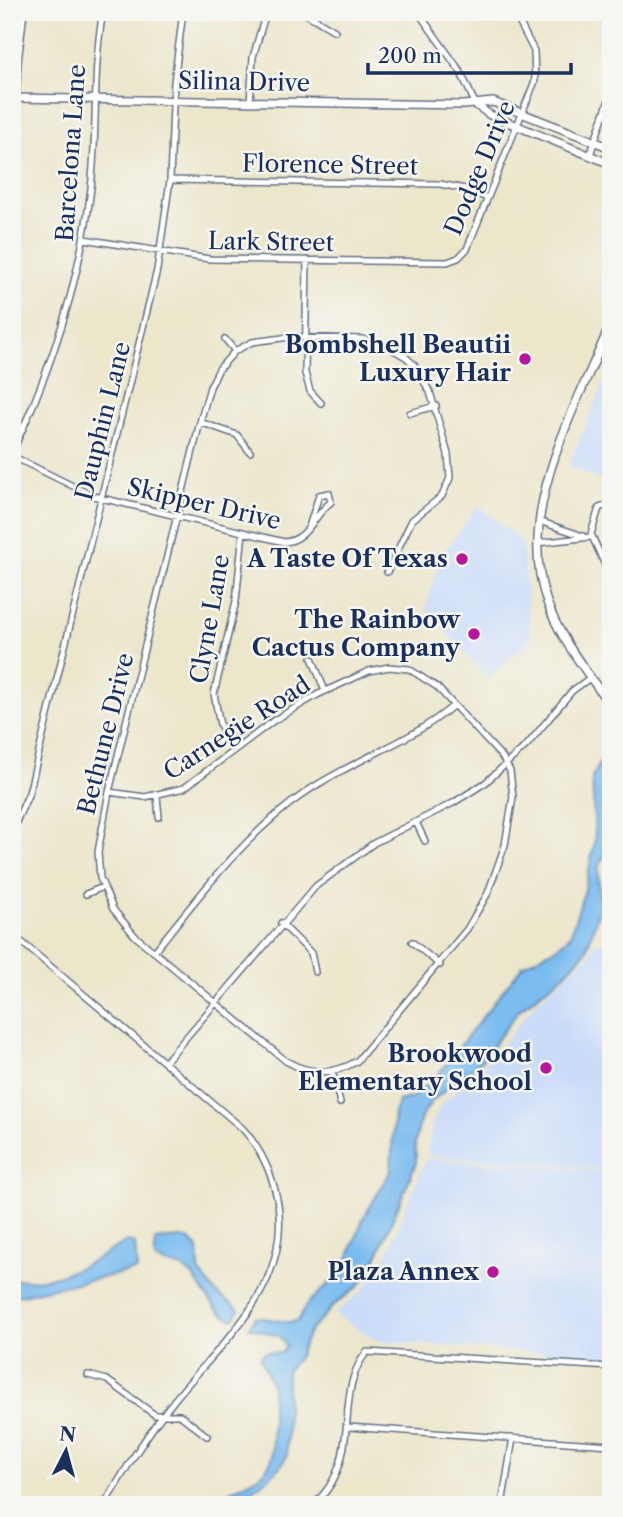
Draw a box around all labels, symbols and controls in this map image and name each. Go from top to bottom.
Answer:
scale bar [368,32,570,76]
text: 200 m [378,43,442,68]
street label: Barcelona Lane [50,63,91,243]
street label: Silina Drive [178,66,310,97]
street label: Dodge Drive [438,96,521,240]
street label: Florence Street [242,148,419,181]
street label: Lark Street [208,226,335,257]
place label: Bombshell Beautii Luxury Hair [285,330,511,387]
street label: Dauphin Lane [69,339,136,503]
marker: Bombshell Beautii Luxury Hair [517,351,533,367]
street label: Skipper Drive [124,472,284,535]
place label: A Taste Of Texas [246,544,448,573]
marker: A Taste Of Texas [454,551,470,567]
street label: Clyne Lane [184,552,235,686]
place label: The Rainbow Cactus Company [252,605,461,662]
marker: The Rainbow Cactus Company [466,626,482,642]
street label: Bethune Drive [71,650,140,818]
street label: Carnegie Road [158,669,316,786]
place label: Brookwood Elementary School [298,1039,532,1096]
marker: Brookwood Elementary School [538,1060,554,1076]
place label: Plaza Annex [327,1257,479,1286]
marker: Plaza Annex [485,1264,501,1280]
north arrow [32,1416,102,1486]
text: N [58,1422,77,1447]

